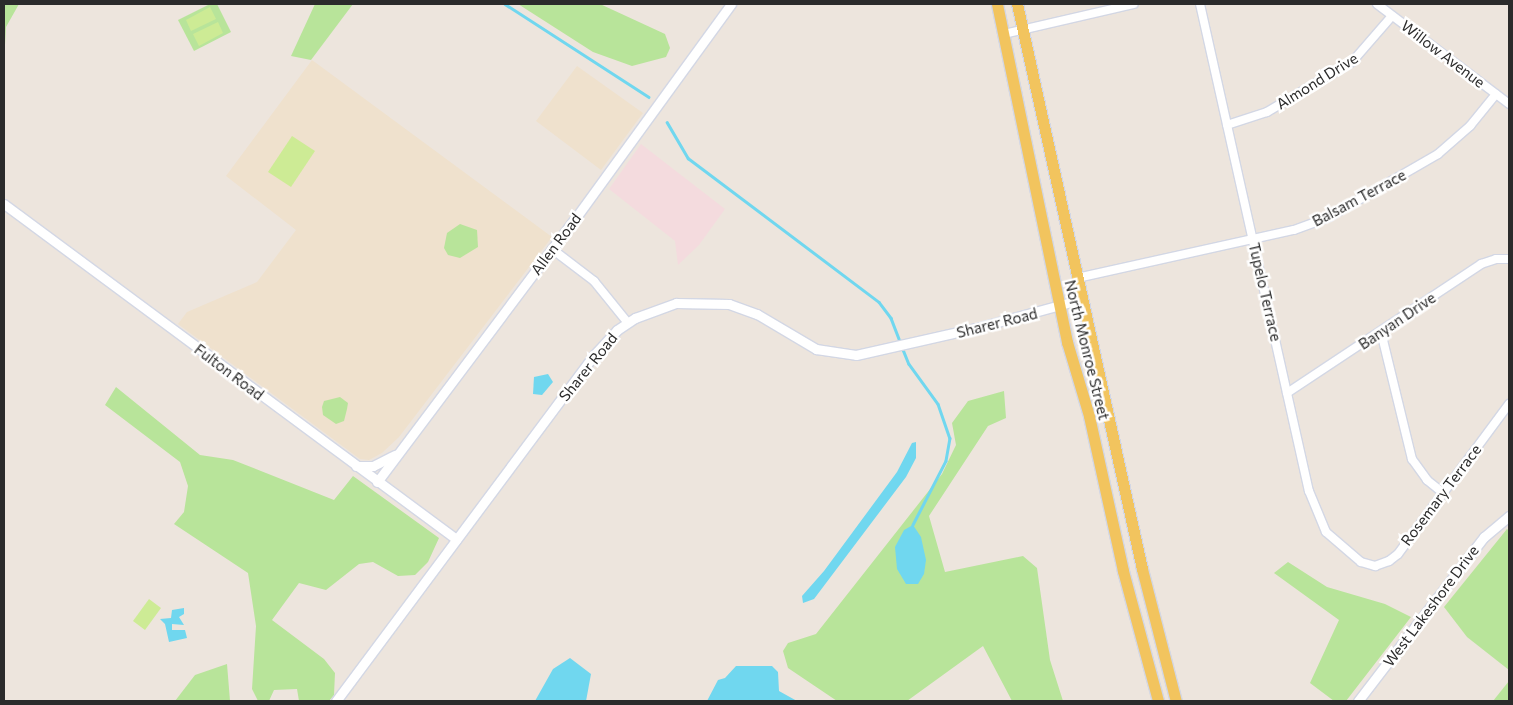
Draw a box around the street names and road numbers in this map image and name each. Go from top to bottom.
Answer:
street label: Willow Avenue [1398,17,1488,91]
street label: Almond Drive [1273,49,1361,113]
street label: Balsam Terrace [1309,166,1409,230]
street label: Allen Road [527,210,585,278]
street label: Tupelo Terrace [1245,241,1285,343]
street label: North Monroe Street [1061,278,1113,422]
street label: Banyan Drive [1355,289,1439,353]
street label: Sharer Road [955,304,1039,342]
street label: Sharer Road [555,329,621,405]
street label: Fulton Road [191,340,267,404]
street label: Rosemary Terrace [1397,441,1485,549]
street label: West Lakeshore Drive [1380,542,1482,670]

